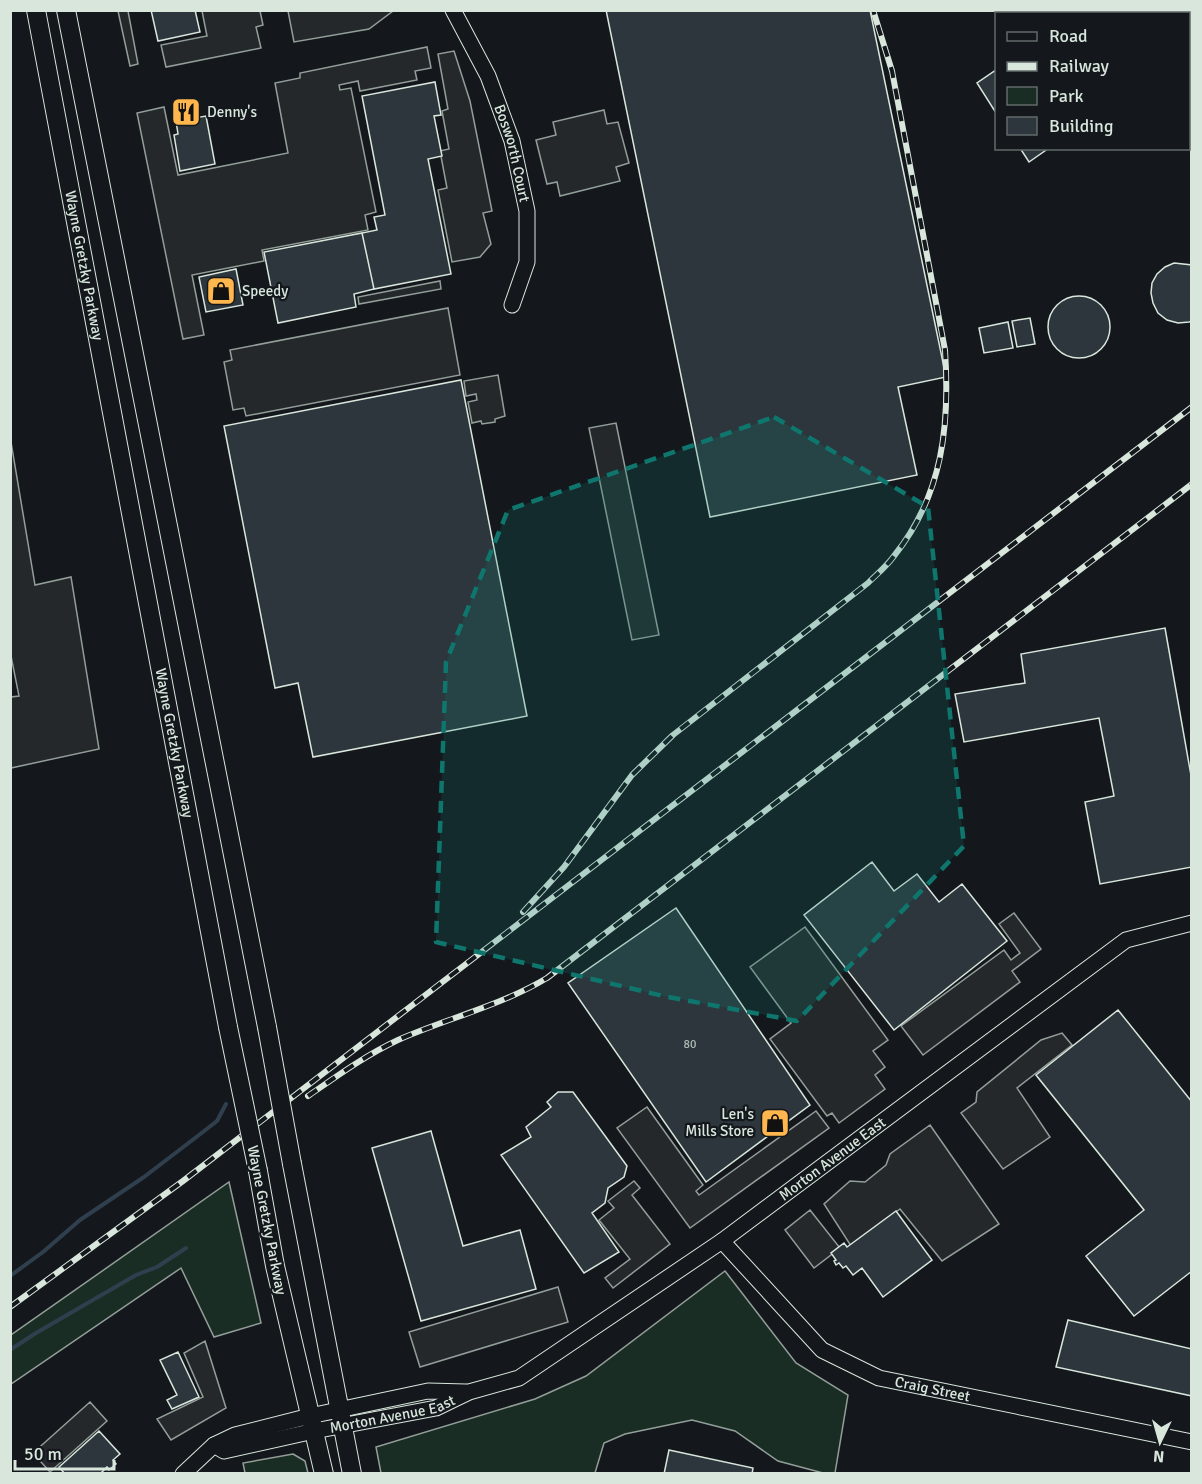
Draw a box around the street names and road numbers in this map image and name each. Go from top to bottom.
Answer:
street label: Bosworth Court [490,102,534,204]
street label: Wayne Gretzky Parkway [61,189,107,342]
street label: Wayne Gretzky Parkway [151,667,197,819]
street label: Morton Avenue East [775,1113,889,1204]
street label: Wayne Gretzky Parkway [244,1144,290,1296]
street label: Craig Street [893,1372,972,1405]
street label: Morton Avenue East [328,1391,458,1437]

